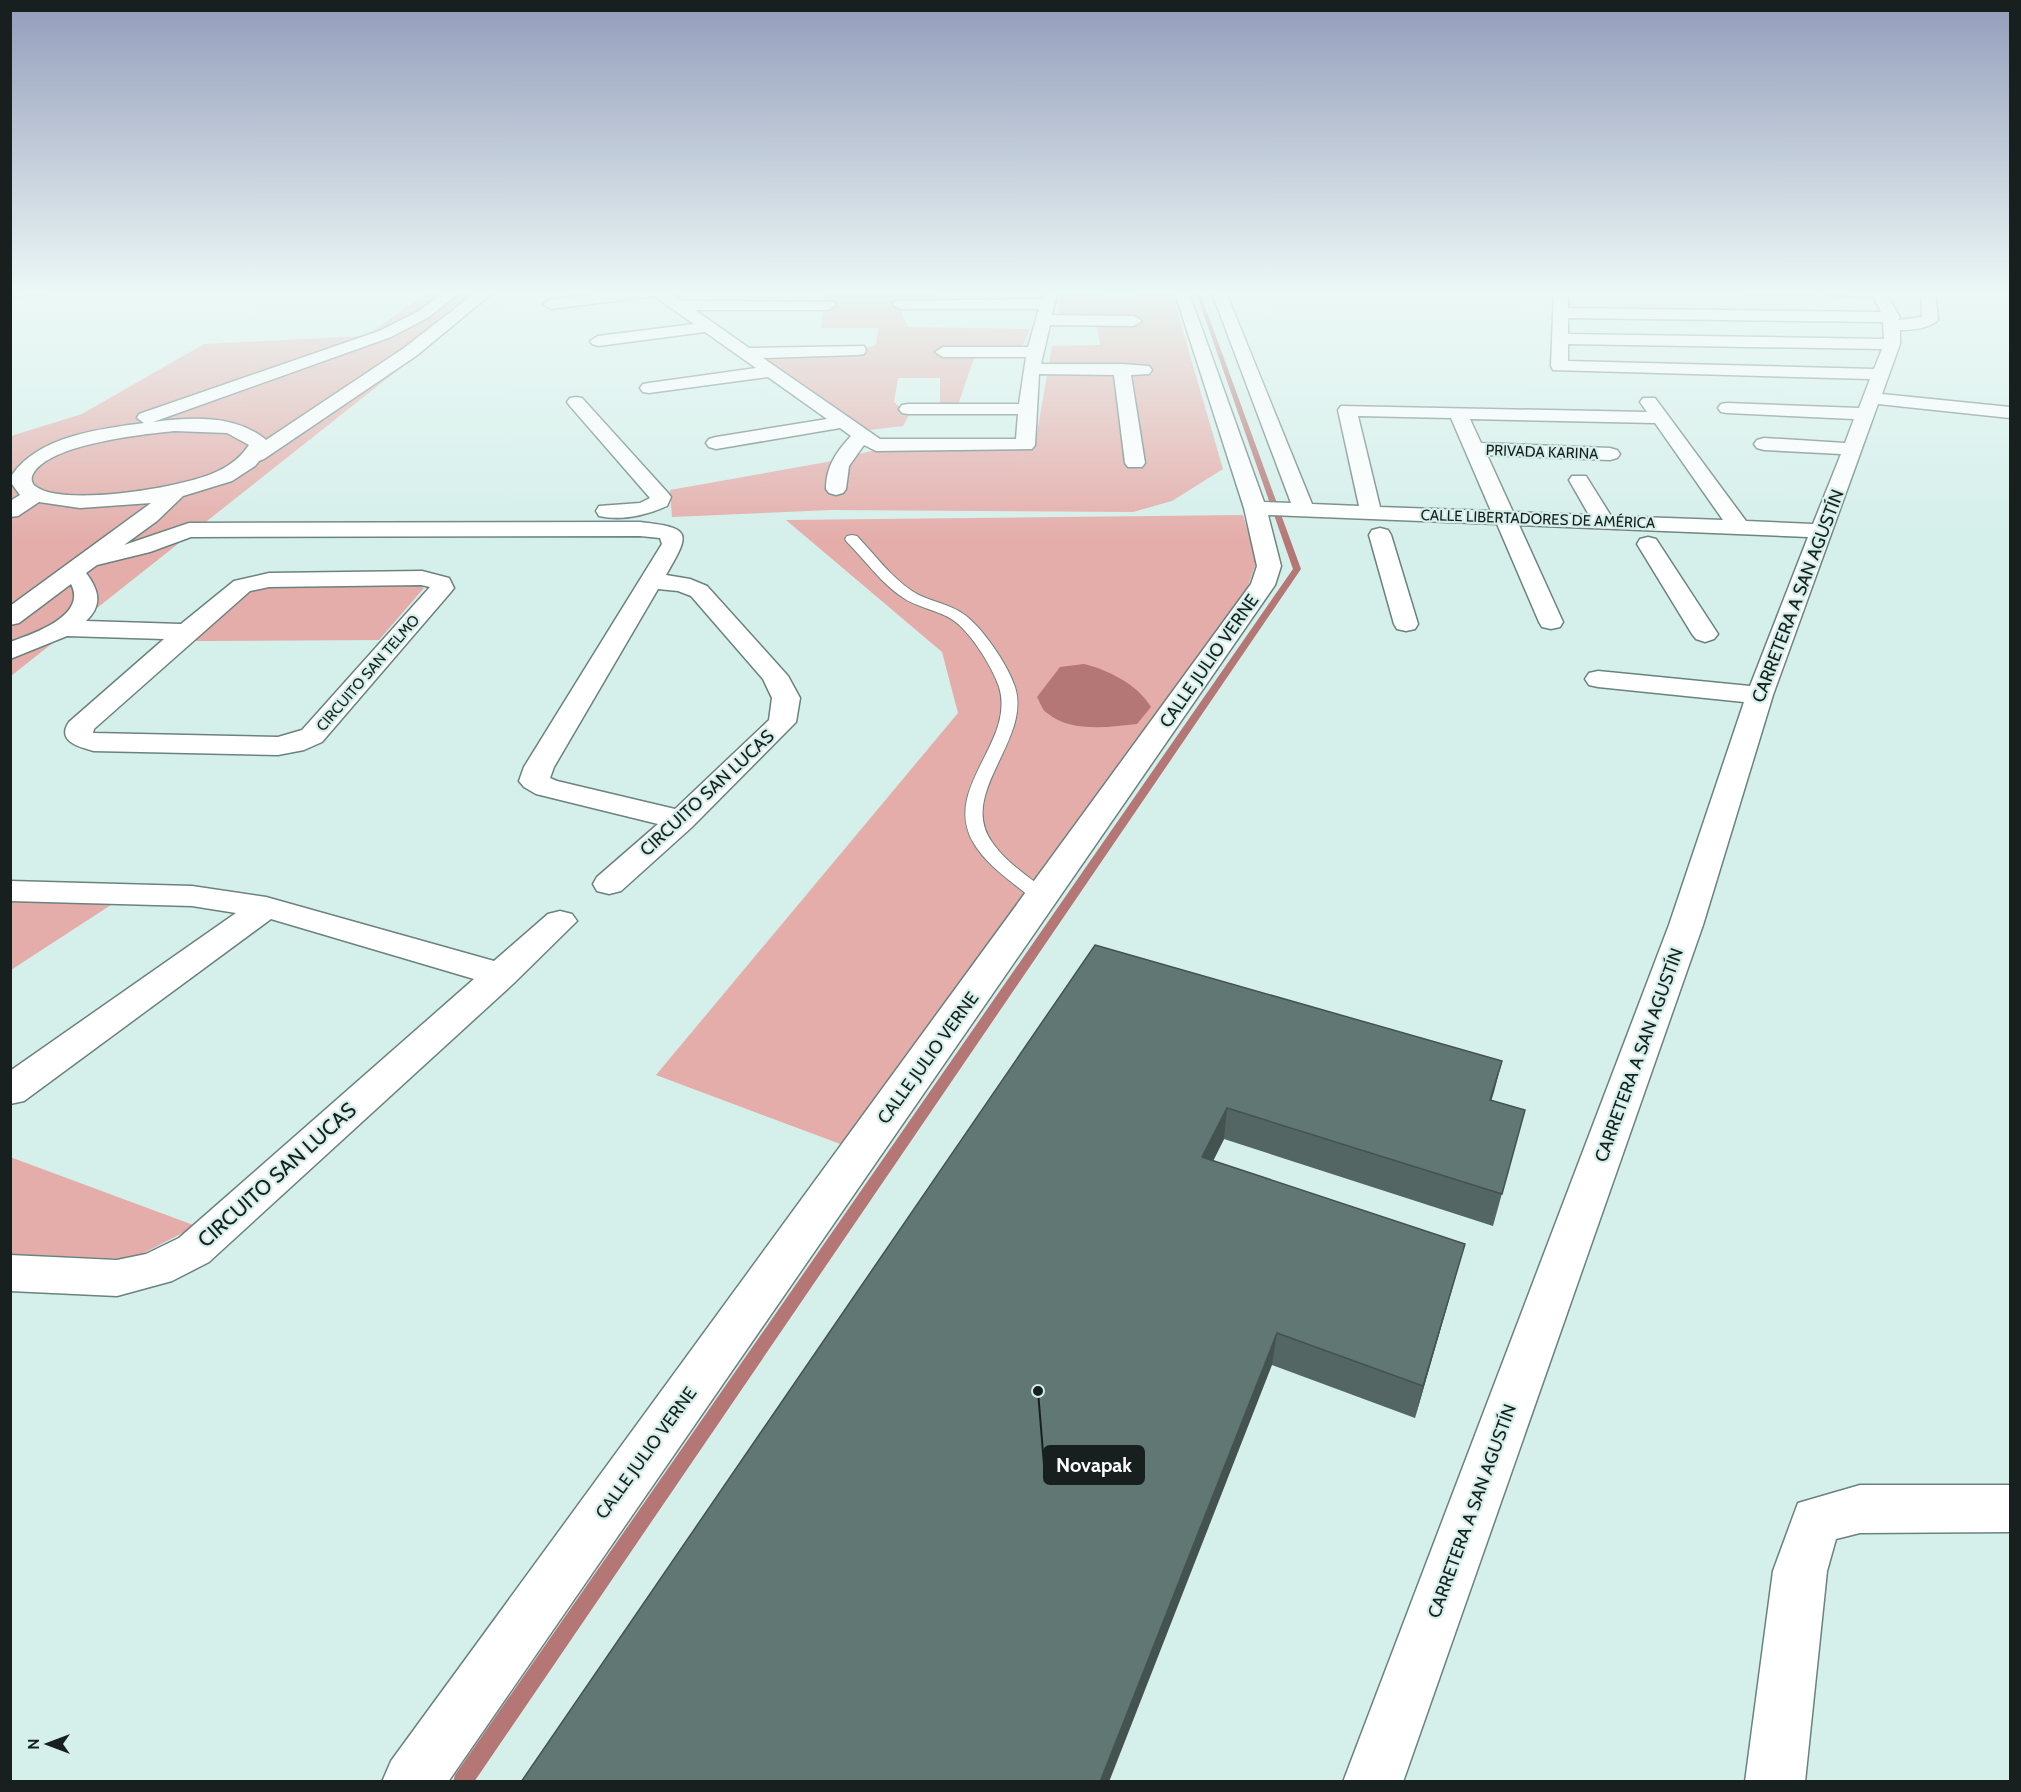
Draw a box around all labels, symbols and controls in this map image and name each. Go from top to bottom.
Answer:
street label: PRIVADA KARINA [1485,441,1599,463]
street label: CARRETERA A SAN AGUSTÍN [1747,486,1849,706]
street label: CALLE LIBERTADORES DE AMÉRICA [1420,505,1656,532]
street label: CALLE JULIO VERNE [1155,590,1263,732]
street label: CIRCUITO SAN TELMO [313,611,423,735]
street label: CIRCUITO SAN LUCAS [635,725,779,861]
street label: CARRETERA A SAN AGUSTÍN [1590,945,1688,1165]
street label: CALLE JULIO VERNE [873,988,983,1128]
street label: CIRCUITO SAN LUCAS [192,1097,361,1252]
street label: CALLE JULIO VERNE [591,1383,701,1523]
street label: CARRETERA A SAN AGUSTÍN [1423,1401,1521,1621]
callout: Novapak [1044,1446,1144,1484]
text: Novapak [1056,1453,1132,1477]
north arrow [18,1714,78,1774]
text: N [24,1738,43,1750]

